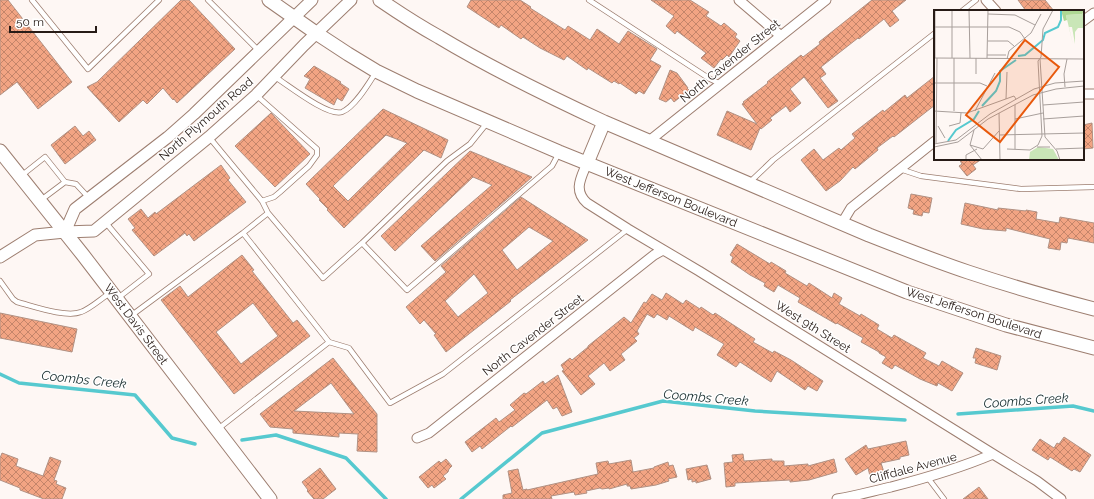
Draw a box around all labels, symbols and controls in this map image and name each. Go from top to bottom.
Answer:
scale bar [10,8,96,34]
inset map [934,10,1084,160]
text: 50 m [16,15,44,29]
street label: North Cavender Street [677,16,783,106]
street label: North Plymouth Road [156,74,256,164]
street label: West Jefferson Boulevard [603,164,739,230]
street label: West Davis Street [101,281,171,367]
street label: West Jefferson Boulevard [904,284,1044,342]
street label: North Cavender Street [480,291,586,379]
street label: West 9th Street [773,298,853,356]
water label: Coombs Creek [41,368,127,391]
water label: Coombs Creek [663,386,749,409]
water label: Coombs Creek [983,390,1069,411]
street label: Cliffdale Avenue [868,450,958,486]

